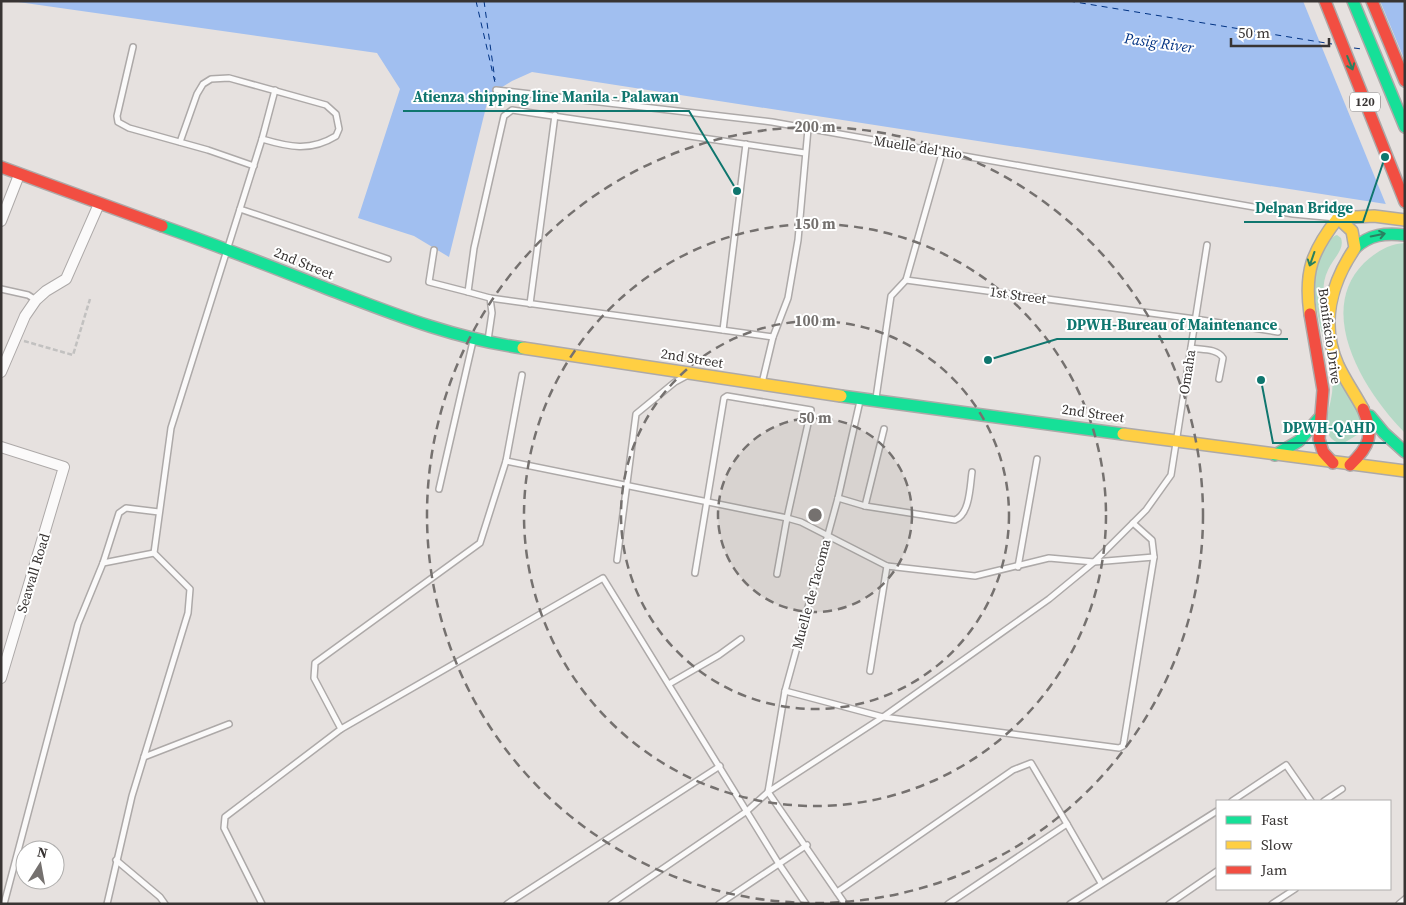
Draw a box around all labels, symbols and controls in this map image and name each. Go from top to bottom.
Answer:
scale bar [1231,15,1328,47]
text: 50 m [1238,22,1270,43]
water label: Pasig River [1122,27,1196,58]
one-way arrow [1346,55,1355,70]
callout: Atienza shipping line Manila - Palawan [403,81,689,111]
text: Atienza shipping line Manila - Palawan [413,86,679,107]
road number: 120 [1350,92,1380,111]
text: 200 m [794,116,836,137]
street label: Muelle del Rio [872,130,964,164]
callout: Delpan Bridge [1244,192,1363,222]
text: Delpan Bridge [1255,197,1353,218]
text: 150 m [794,213,836,234]
one-way arrow [1369,230,1385,239]
street label: 2nd Street [271,242,337,284]
one-way arrow [1307,251,1316,266]
street label: 1st Street [988,281,1048,309]
street label: Bonifacio Drive [1313,287,1347,385]
callout: DPWH-Bureau of Maintenance [1057,309,1288,339]
text: 100 m [794,310,836,331]
text: DPWH-Bureau of Maintenance [1067,314,1278,335]
street label: 2nd Street [659,343,725,373]
street label: Omaha [1174,347,1201,396]
street label: 2nd Street [1060,399,1126,427]
text: 50 m [798,407,832,428]
callout: DPWH-QAHD [1273,413,1386,443]
text: DPWH-QAHD [1283,417,1376,438]
centre of rings [806,506,824,524]
street label: Seawall Road [11,531,55,615]
street label: Muelle de Tacoma [787,536,836,651]
legend [1216,800,1391,890]
text: Fast [1261,809,1288,830]
text: Slow [1261,834,1293,855]
north arrow [15,840,65,890]
text: N [36,841,49,863]
text: Jam [1260,859,1288,880]

